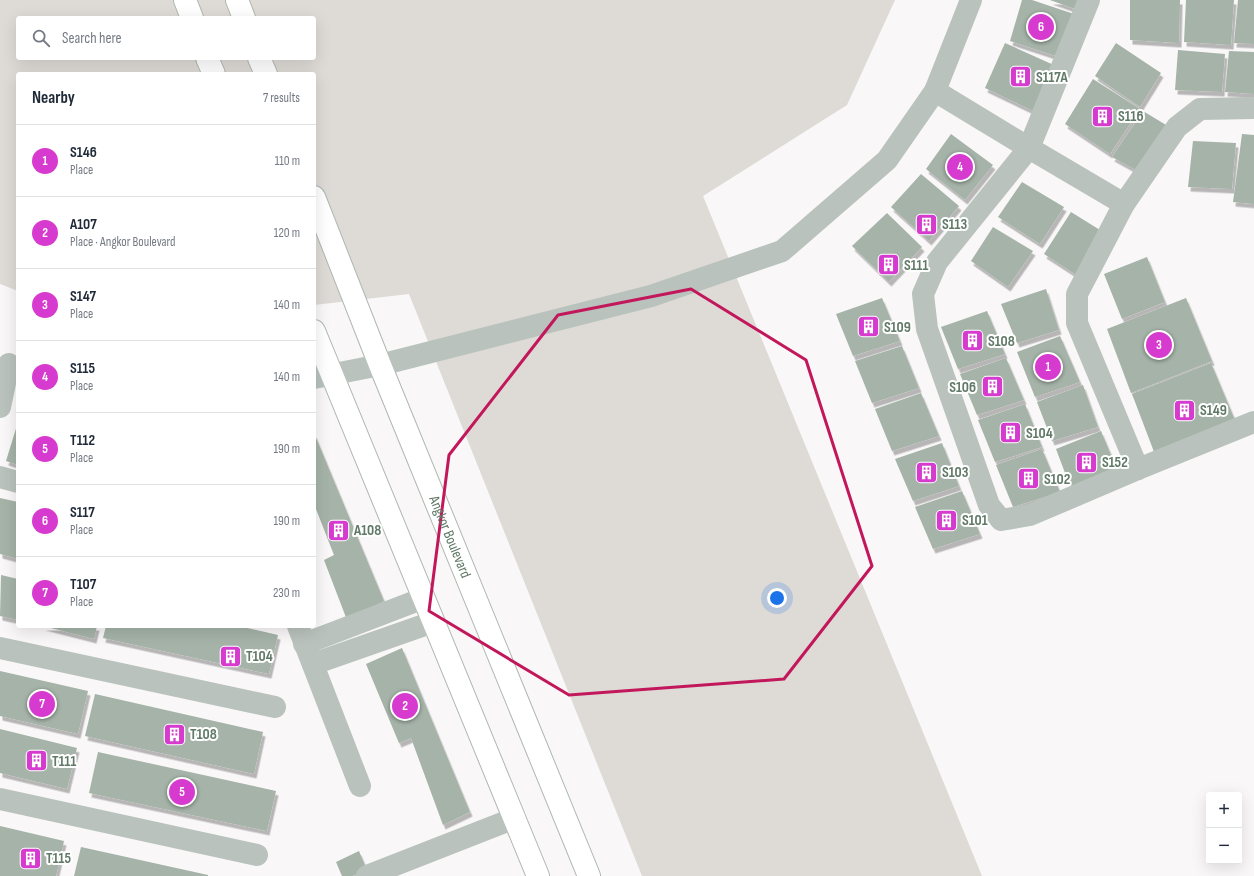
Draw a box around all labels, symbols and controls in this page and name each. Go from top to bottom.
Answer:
pin: 6 [1028,12,1054,42]
search box [16,16,316,60]
icon: search [30,27,52,49]
text: Search here [62,29,122,48]
building icon: S117A [1007,64,1033,90]
place label: S117A [1036,68,1068,87]
text: Nearby [32,88,75,108]
text: 7 results [263,90,300,106]
building icon: S116 [1089,103,1115,129]
place label: S116 [1118,107,1144,126]
text: S146 [70,143,97,162]
pin: 4 [947,152,973,182]
text: 1 [42,153,48,169]
text: 110 m [275,153,300,169]
text: Place [70,162,93,178]
building icon: S113 [914,211,940,237]
text: A107 [70,215,97,234]
place label: S113 [942,215,967,234]
text: 2 [42,225,48,241]
text: 120 m [274,225,300,241]
text: Place · Angkor Boulevard [70,234,175,250]
building icon: S111 [875,252,901,278]
place label: S111 [904,256,928,275]
text: S147 [70,287,96,306]
text: 3 [42,297,48,313]
text: 140 m [274,297,300,313]
text: Place [70,306,93,322]
building icon: S109 [855,314,881,340]
place label: S109 [884,318,911,337]
building icon: S108 [960,328,986,354]
pin: 3 [1146,330,1172,360]
place label: S108 [988,332,1015,351]
pin: 1 [1035,352,1061,382]
text: S115 [70,359,95,378]
text: 4 [42,369,48,385]
text: 140 m [274,369,300,385]
building icon: S106 [979,374,1005,400]
text: Place [70,378,93,394]
place label: S106 [949,378,976,397]
building icon: S149 [1171,397,1197,423]
place label: S149 [1200,401,1227,420]
building icon: S104 [997,420,1023,446]
place label: S104 [1026,424,1053,443]
text: T112 [70,431,95,450]
text: 5 [42,441,48,457]
text: 190 m [273,441,300,457]
building icon: S152 [1074,449,1100,475]
text: Place [70,450,93,466]
place label: S152 [1102,453,1128,472]
building icon: S103 [914,459,940,485]
place label: S103 [942,463,969,482]
building icon: S102 [1015,466,1041,492]
place label: S102 [1044,470,1070,489]
street label: Angkor Boulevard [425,492,476,581]
text: S117 [70,503,95,522]
building icon: S101 [934,507,960,533]
place label: S101 [962,511,988,530]
text: 6 [42,513,48,529]
text: 190 m [273,513,300,529]
building icon: A108 [326,517,352,543]
place label: A108 [353,521,381,540]
text: Place [70,522,93,538]
text: T107 [70,575,96,594]
text: 7 [42,585,48,601]
text: 230 m [273,585,300,601]
your location [767,588,787,608]
text: Place [70,594,93,610]
building icon: T104 [217,643,243,669]
place label: T104 [246,647,273,666]
pin: 7 [29,689,55,719]
pin: 2 [392,691,418,721]
building icon: T108 [161,721,187,747]
place label: T108 [190,725,217,744]
building icon: T111 [24,748,50,774]
place label: T111 [52,752,76,771]
pin: 5 [169,777,195,807]
map controls [1206,792,1242,864]
button: + [1206,792,1242,828]
button: − [1206,828,1242,864]
building icon: T115 [17,845,43,871]
place label: T115 [46,849,71,868]

